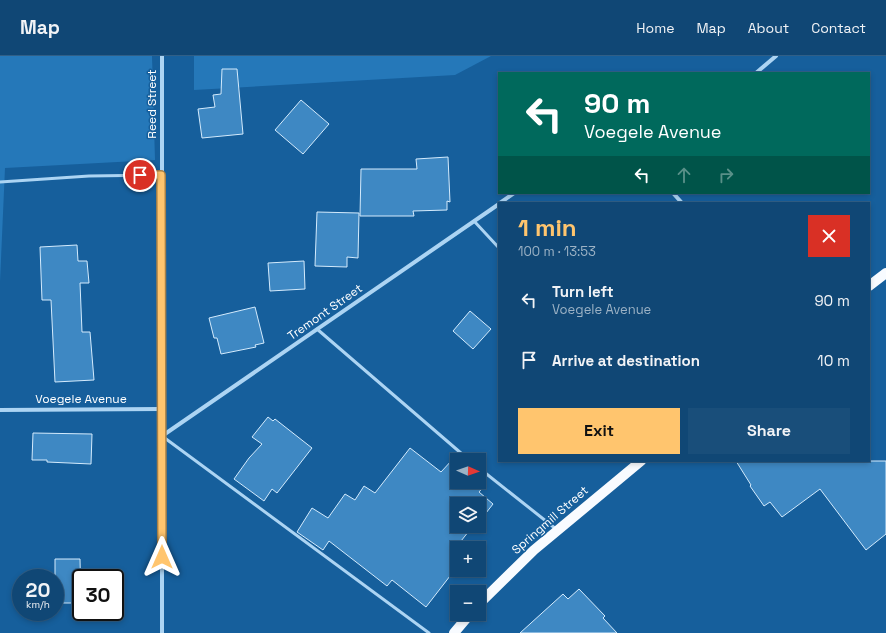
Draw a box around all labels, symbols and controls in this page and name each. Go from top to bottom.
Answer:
text: Map [20,15,60,40]
text: Home [636,19,674,37]
text: Map [696,19,726,37]
text: About [748,19,789,37]
text: Contact [811,19,866,37]
street label: Reed Street [144,69,160,139]
text: 90 m [584,85,650,121]
icon: left [518,88,570,140]
text: Voegele Avenue [584,120,722,143]
pin [123,158,157,192]
icon: arrive [129,164,151,186]
icon: left [631,164,653,186]
icon: ahead [673,164,695,186]
icon: right [715,164,737,186]
text: 1 min [518,212,577,243]
button: close [808,215,850,257]
text: 100 m · 13:53 [518,243,596,260]
street label: Tremont Street [284,280,366,344]
text: Turn left [552,282,614,301]
icon: left [518,289,540,311]
text: 90 m [814,291,850,310]
text: Voegele Avenue [552,301,651,318]
icon: arrive [518,349,540,371]
text: Arrive at destination [552,351,700,370]
text: 10 m [817,351,850,370]
street label: Voegele Avenue [35,391,127,407]
button: Exit [518,408,680,454]
button: Share [688,408,850,454]
north arrow [450,453,486,489]
map controls [450,453,486,621]
street label: Springmill Street [508,482,592,558]
button: layers [450,497,486,533]
position arrow [141,536,183,578]
button: + [450,541,486,577]
speed limit sign: 30 [72,569,124,621]
text: 20 [26,577,50,603]
button: − [450,585,486,621]
text: km/h [26,598,50,611]

